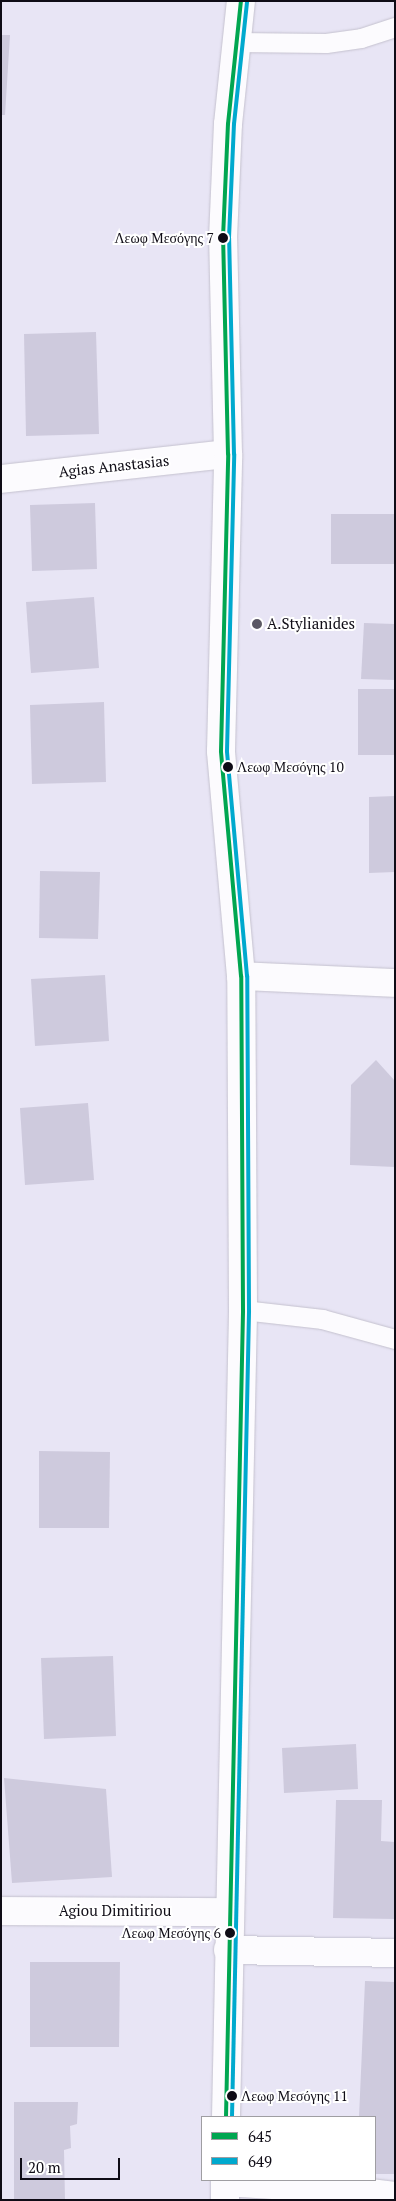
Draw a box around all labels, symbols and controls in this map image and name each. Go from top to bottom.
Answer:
place label: Λεωφ Μεσόγης 7 [114,230,214,246]
marker: Λεωφ Μεσόγης 7 [218,233,228,243]
street label: Agias Anastasias [58,451,170,481]
place label: A.Stylianides [267,615,355,633]
marker: A.Stylianides [251,618,263,630]
place label: Λεωφ Μεσόγης 10 [237,759,344,775]
marker: Λεωφ Μεσόγης 10 [223,762,233,772]
street label: Agiou Dimitiriou [59,1902,171,1920]
place label: Λεωφ Μεσόγης 6 [121,1925,221,1941]
marker: Λεωφ Μεσόγης 6 [225,1928,235,1938]
place label: Λεωφ Μεσόγης 11 [241,2088,348,2104]
marker: Λεωφ Μεσόγης 11 [227,2091,237,2101]
legend [201,2116,376,2181]
text: 645 [248,2126,272,2146]
scale bar [22,2148,122,2180]
text: 649 [248,2151,272,2171]
text: 20 m [28,2157,61,2177]

